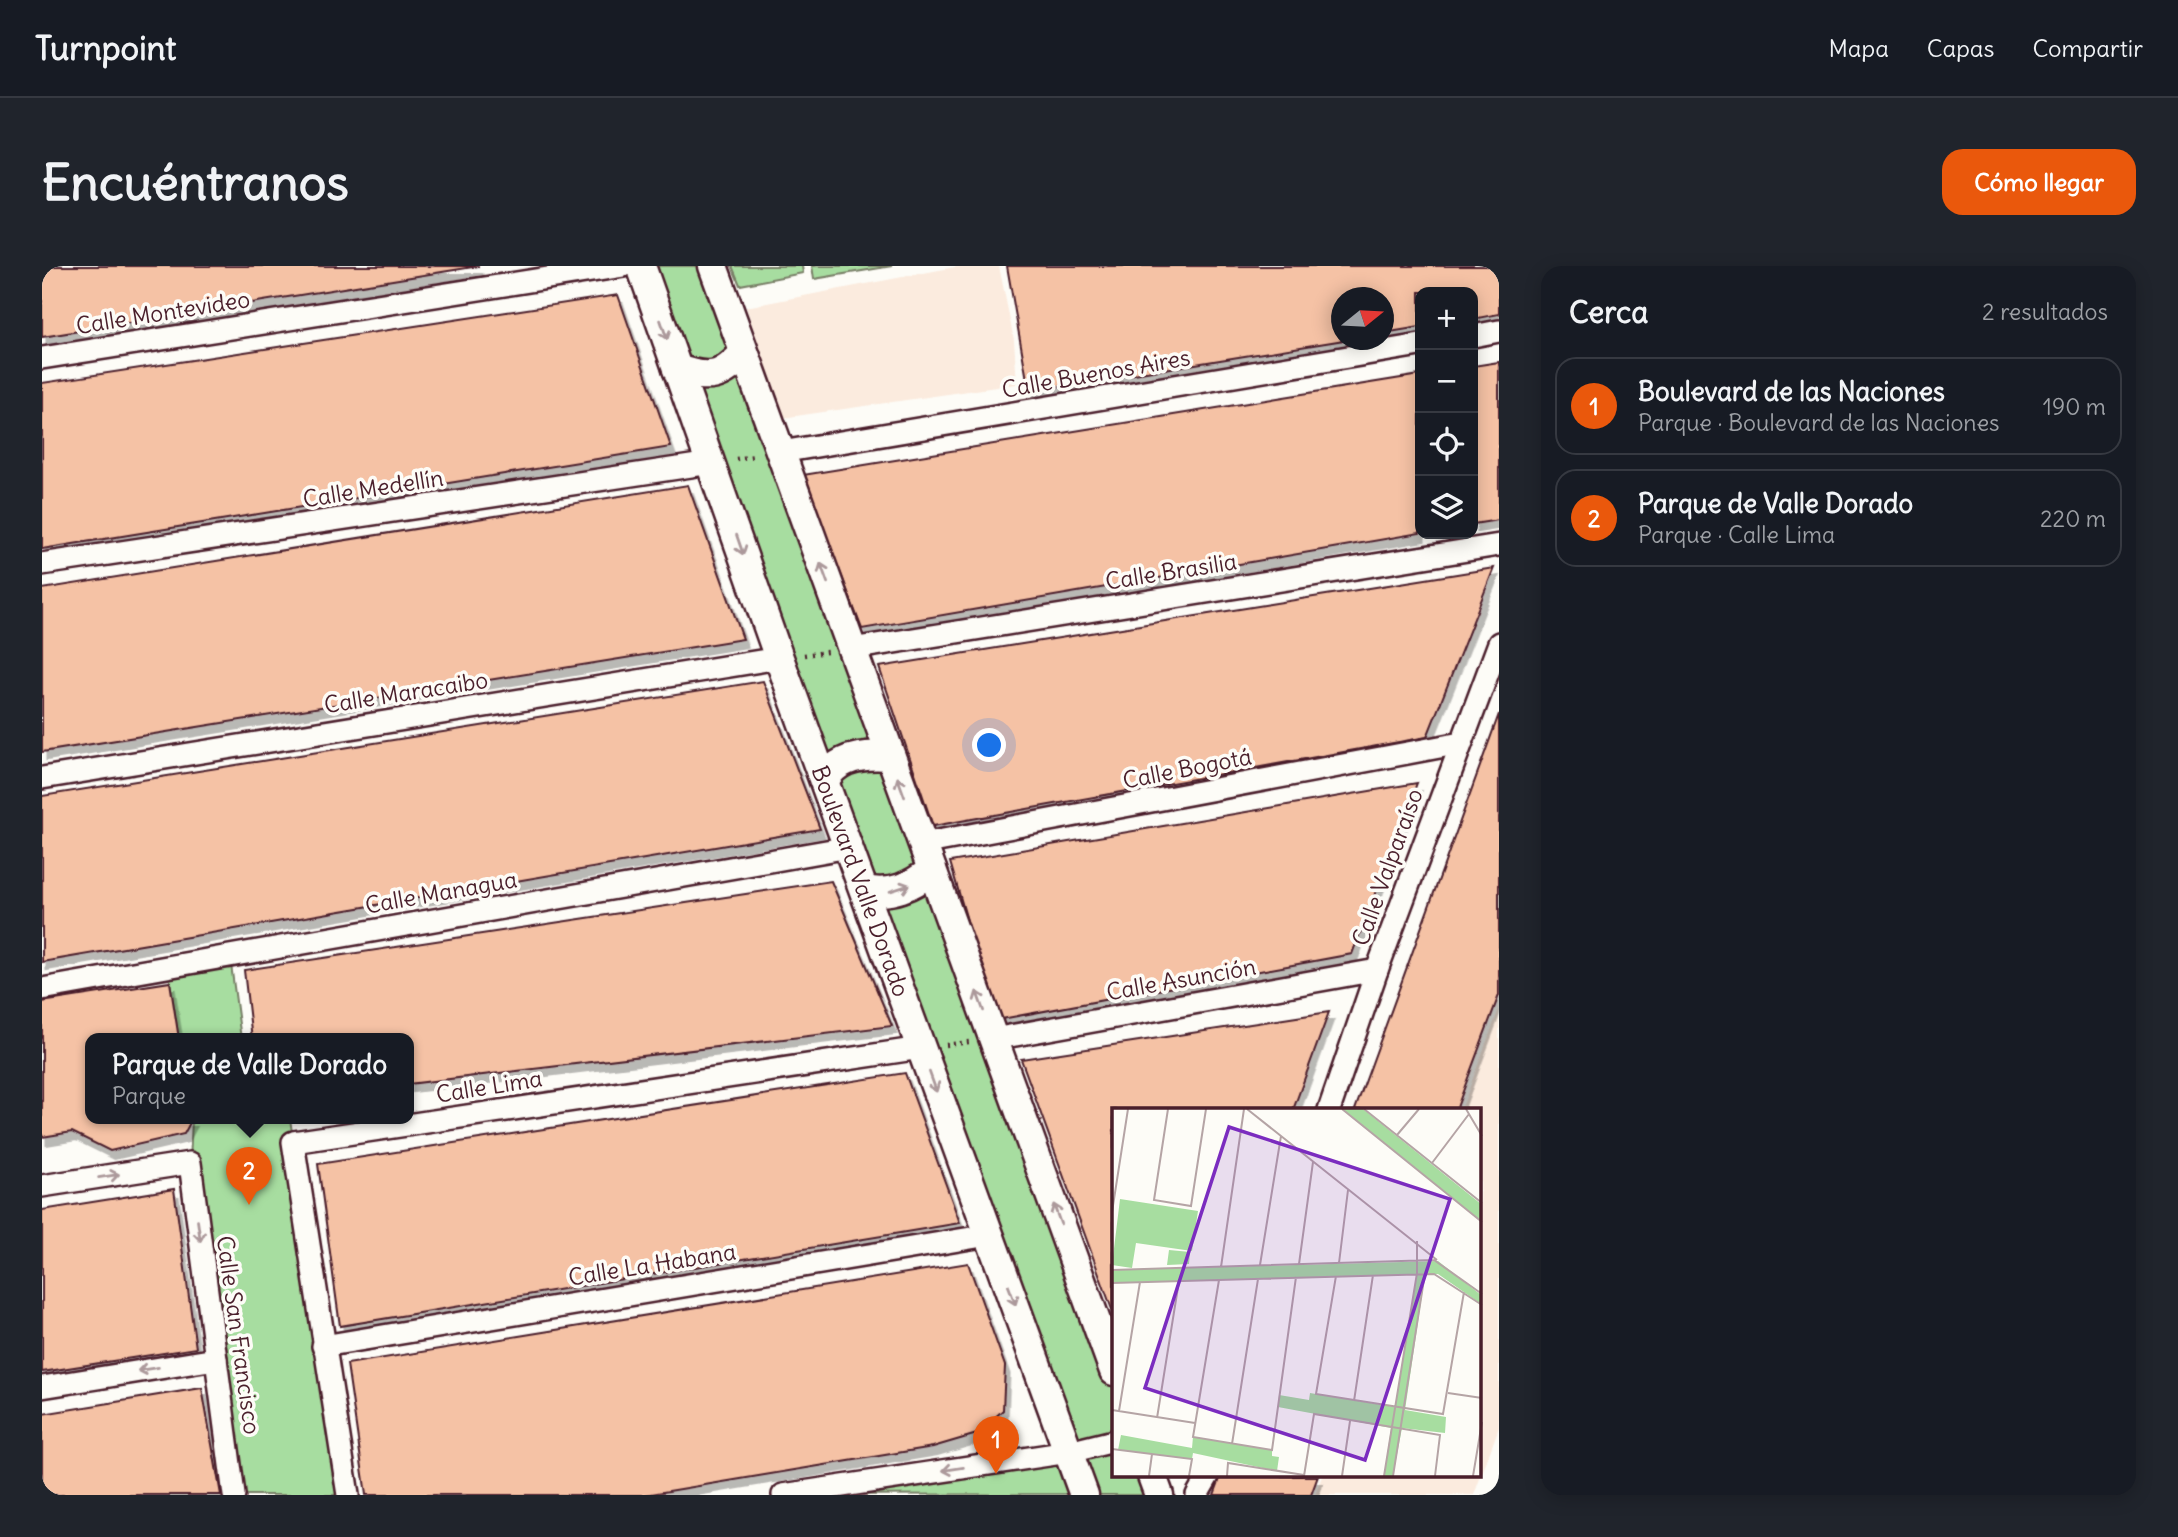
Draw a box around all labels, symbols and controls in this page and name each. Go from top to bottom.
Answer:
text: Turnpoint [35,27,176,69]
text: Mapa [1828,33,1889,63]
text: Capas [1927,33,1994,63]
text: Compartir [2032,33,2143,63]
button: Cómo llegar [1942,149,2136,215]
text: Encuéntranos [42,152,349,213]
street label: Calle Montevideo [74,284,252,340]
north arrow [1331,287,1394,350]
map controls [1415,287,1478,539]
button: + [1415,287,1478,350]
text: Cerca [1569,293,1648,331]
text: 2 resultados [1982,297,2108,326]
one-way arrow [659,319,671,341]
street label: Calle Buenos Aires [1000,342,1192,404]
button: − [1415,350,1478,413]
text: Boulevard de las Naciones [1638,375,1945,408]
text: 1 [1589,392,1599,421]
text: 190 m [2043,392,2106,421]
text: Parque · Boulevard de las Naciones [1638,408,2000,437]
button: locate [1415,413,1478,476]
street label: Calle Medellín [301,463,445,513]
button: layers [1415,476,1478,539]
text: Parque de Valle Dorado [1638,487,1913,520]
text: 2 [1588,504,1600,533]
text: 220 m [2040,504,2106,533]
text: Parque · Calle Lima [1638,520,1835,549]
one-way arrow [734,534,747,556]
street label: Calle Brasilia [1103,546,1239,596]
one-way arrow [817,562,829,584]
street label: Calle Maracaibo [322,665,490,719]
your location [972,728,1006,762]
street label: Calle Bogotá [1120,741,1254,795]
street label: Boulevard Valle Dorado [806,761,916,1001]
one-way arrow [894,777,907,799]
street label: Calle Valparaíso [1345,785,1429,949]
street label: Calle Managua [363,864,519,920]
one-way arrow [889,880,911,893]
street label: Calle Asunción [1104,952,1258,1006]
one-way arrow [972,990,985,1012]
popup [85,1033,414,1124]
text: Parque de Valle Dorado [112,1048,387,1081]
street label: Calle Lima [434,1063,544,1109]
one-way arrow [928,1070,941,1092]
text: Parque [112,1081,186,1110]
inset map [1112,1108,1482,1478]
pin: 2 [226,1147,272,1205]
one-way arrow [98,1169,120,1182]
one-way arrow [1050,1204,1062,1226]
one-way arrow [192,1219,205,1242]
street label: Calle San Francisco [211,1234,267,1436]
street label: Calle La Habana [566,1236,738,1292]
one-way arrow [1007,1283,1020,1305]
one-way arrow [138,1363,160,1376]
pin: 1 [973,1416,1019,1474]
one-way arrow [942,1463,965,1476]

